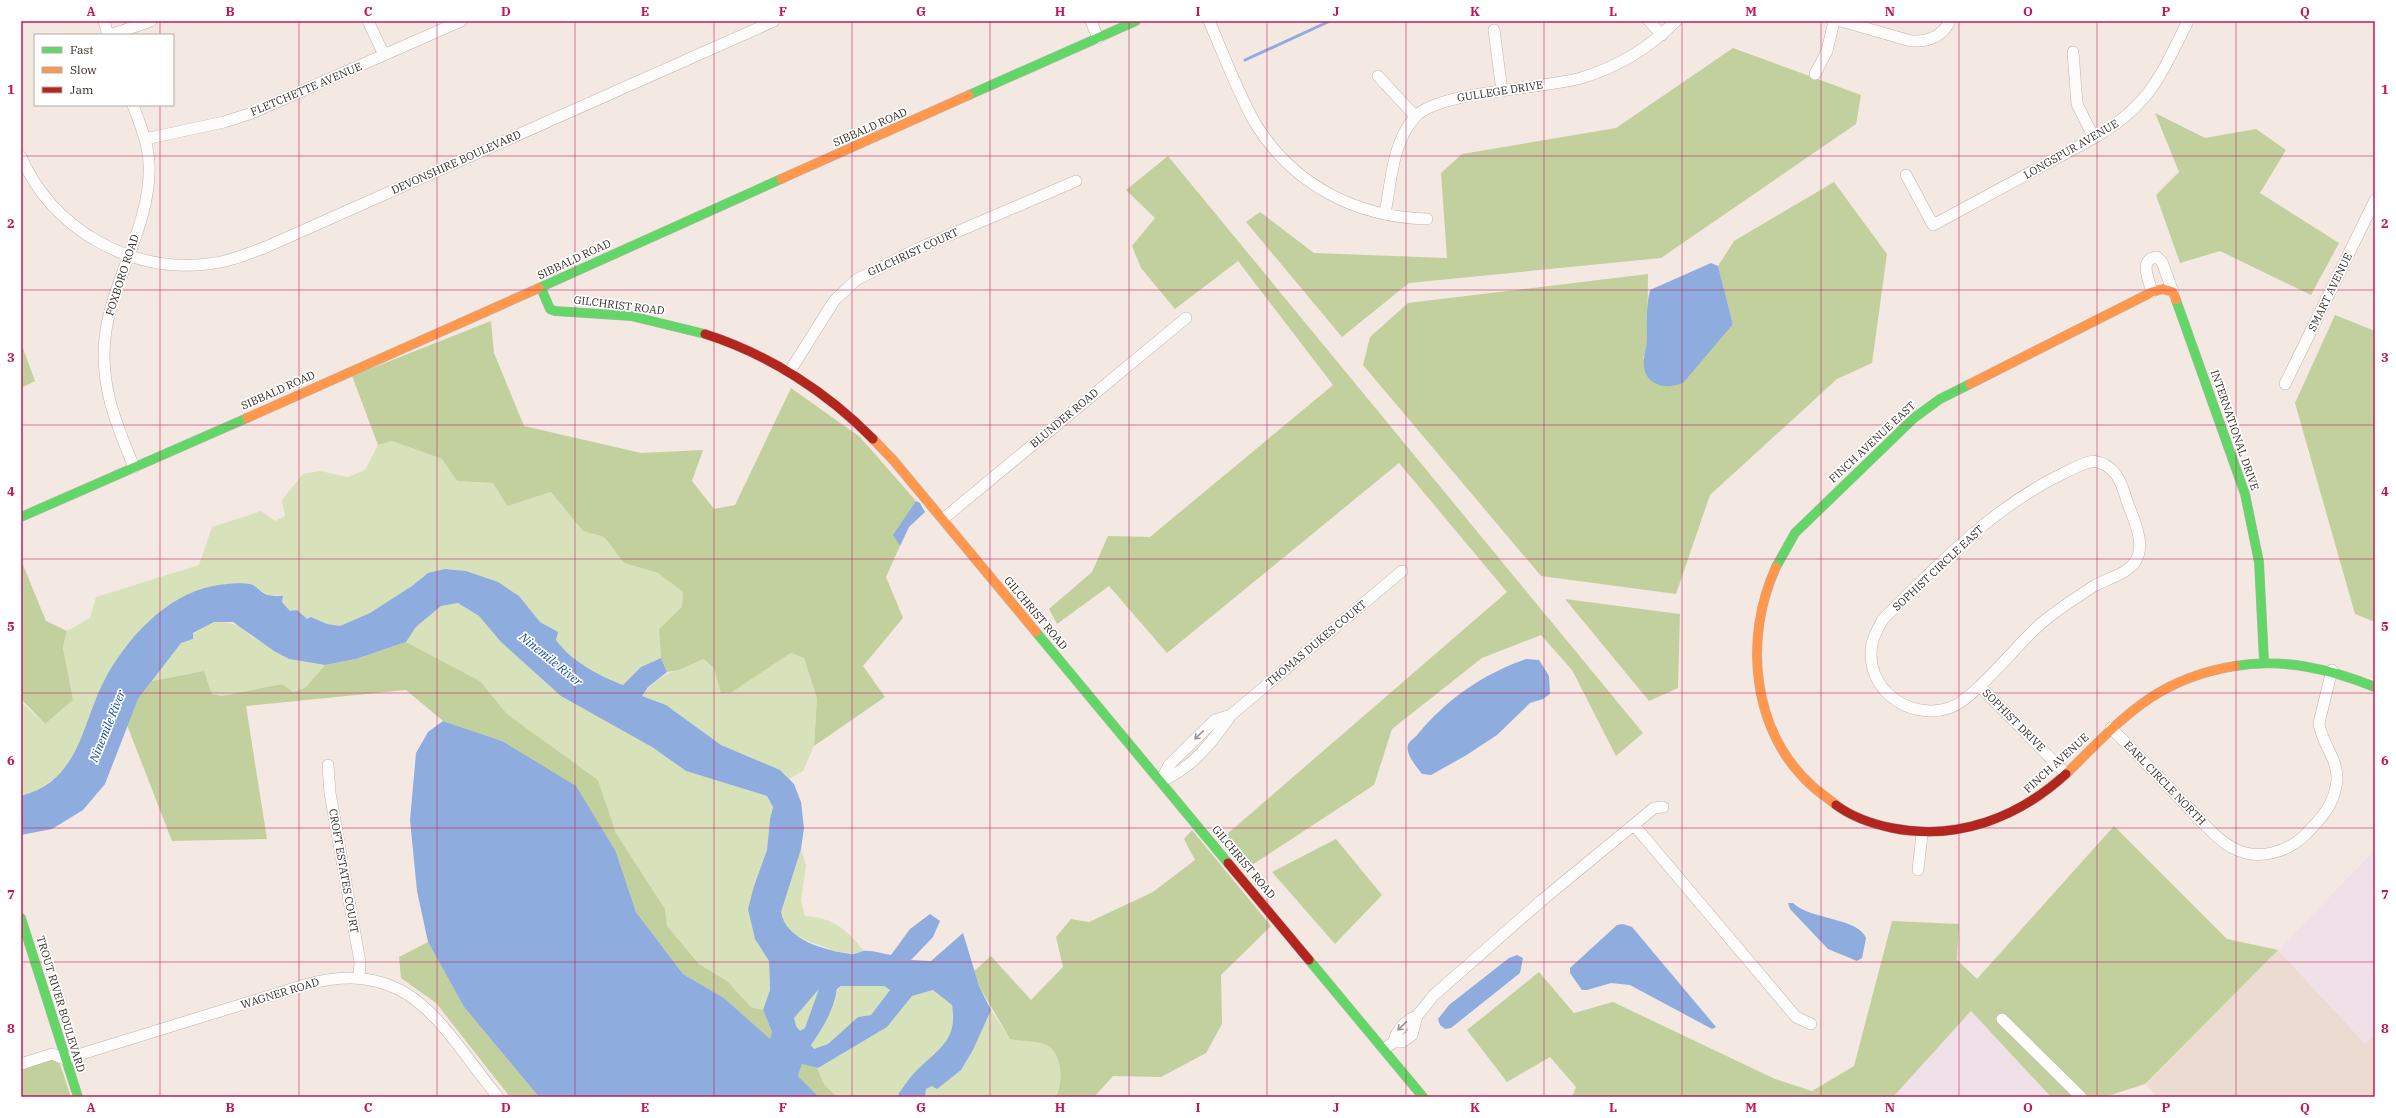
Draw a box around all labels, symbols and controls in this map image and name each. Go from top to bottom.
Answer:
text: A [86,3,96,20]
text: B [225,3,235,20]
text: C [364,3,373,20]
text: D [501,3,511,20]
text: E [641,3,649,20]
text: F [779,3,787,20]
text: G [916,3,926,20]
text: H [1055,3,1066,20]
text: I [1196,3,1201,20]
text: J [1333,3,1340,20]
text: K [1470,3,1480,20]
text: L [1609,3,1617,20]
text: M [1745,3,1757,20]
text: N [1885,3,1895,20]
text: O [2023,3,2033,20]
text: P [2162,3,2171,20]
text: Q [2300,3,2310,20]
legend [34,34,174,106]
text: Fast [70,42,94,57]
street label: FLETCHETTE AVENUE [248,59,364,119]
text: Slow [70,62,97,77]
street label: GULLEGE DRIVE [1456,77,1544,105]
text: 1 [7,81,15,98]
text: 1 [2381,81,2389,98]
text: Jam [70,82,94,97]
street label: SIBBALD ROAD [831,104,909,150]
street label: LONGSPUR AVENUE [2021,116,2121,182]
street label: DEVONSHIRE BOULEVARD [389,127,523,197]
text: 2 [7,215,15,232]
text: 2 [2381,215,2389,232]
street label: GILCHRIST COURT [865,225,961,279]
street label: FOXBORO ROAD [102,232,142,318]
street label: SIBBALD ROAD [535,236,613,282]
street label: SMART AVENUE [2305,251,2355,333]
street label: GILCHRIST ROAD [573,292,665,318]
text: 3 [7,349,15,366]
text: 3 [2381,349,2389,366]
street label: SIBBALD ROAD [239,367,317,413]
street label: INTERNATIONAL DRIVE [2208,368,2262,492]
street label: BLUNDER ROAD [1027,385,1101,451]
street label: FINCH AVENUE EAST [1826,398,1918,486]
text: 4 [7,483,15,500]
text: 4 [2381,483,2389,500]
street label: SOPHIST CIRCLE EAST [1890,522,1986,614]
street label: GILCHRIST ROAD [1001,574,1071,653]
street label: THOMAS DUKES COURT [1263,597,1369,689]
text: 5 [7,618,15,635]
text: 5 [2381,618,2389,635]
water label: Ninemile River [516,629,586,689]
street label: SOPHIST DRIVE [1980,686,2048,754]
water label: Ninemile River [85,687,129,765]
one-way arrow [1194,730,1204,740]
street label: FINCH AVENUE [2021,730,2091,796]
street label: EARL CIRCLE NORTH [2121,738,2209,828]
text: 6 [7,752,15,769]
text: 6 [2381,752,2389,769]
street label: CROFT ESTATES COURT [326,808,362,934]
street label: GILCHRIST ROAD [1209,823,1279,902]
text: 7 [7,886,15,903]
text: 7 [2381,886,2389,903]
street label: TROUT RIVER BOULEVARD [34,934,89,1074]
street label: WAGNER ROAD [239,974,321,1012]
text: 8 [7,1020,15,1037]
text: 8 [2381,1020,2389,1037]
one-way arrow [1397,1021,1407,1031]
text: A [86,1099,96,1116]
text: B [225,1099,235,1116]
text: C [364,1099,373,1116]
text: D [501,1099,511,1116]
text: E [641,1099,649,1116]
text: F [779,1099,787,1116]
text: G [916,1099,926,1116]
text: H [1055,1099,1066,1116]
text: I [1196,1099,1201,1116]
text: J [1333,1099,1340,1116]
text: K [1470,1099,1480,1116]
text: L [1609,1099,1617,1116]
text: M [1745,1099,1757,1116]
text: N [1885,1099,1895,1116]
text: O [2023,1099,2033,1116]
text: P [2162,1099,2171,1116]
text: Q [2300,1099,2310,1116]

